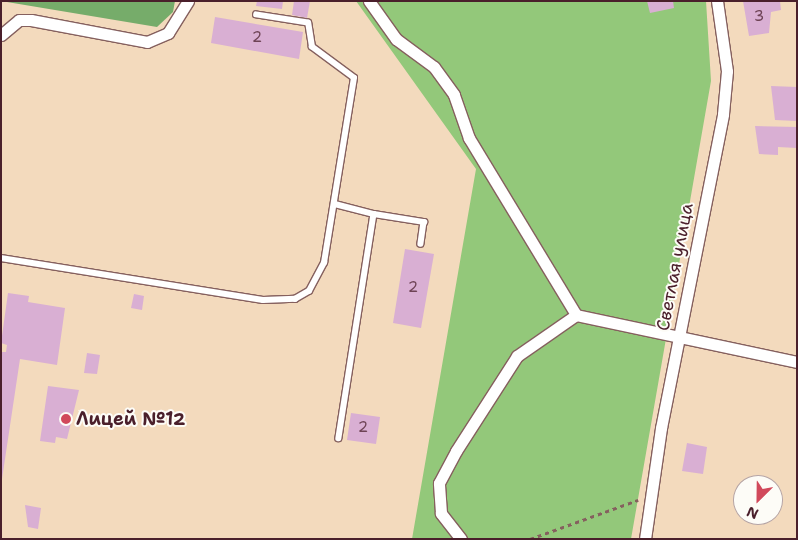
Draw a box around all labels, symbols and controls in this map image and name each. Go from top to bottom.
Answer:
house number: 3 [754,8,764,26]
house number: 2 [252,29,262,47]
street label: Светлая улица [652,201,698,333]
house number: 2 [408,279,418,297]
place label: Лицей №12 [76,408,185,430]
marker: Лицей №12 [60,413,72,425]
house number: 2 [358,419,368,437]
north arrow [733,475,783,525]
text: N [744,502,761,523]

